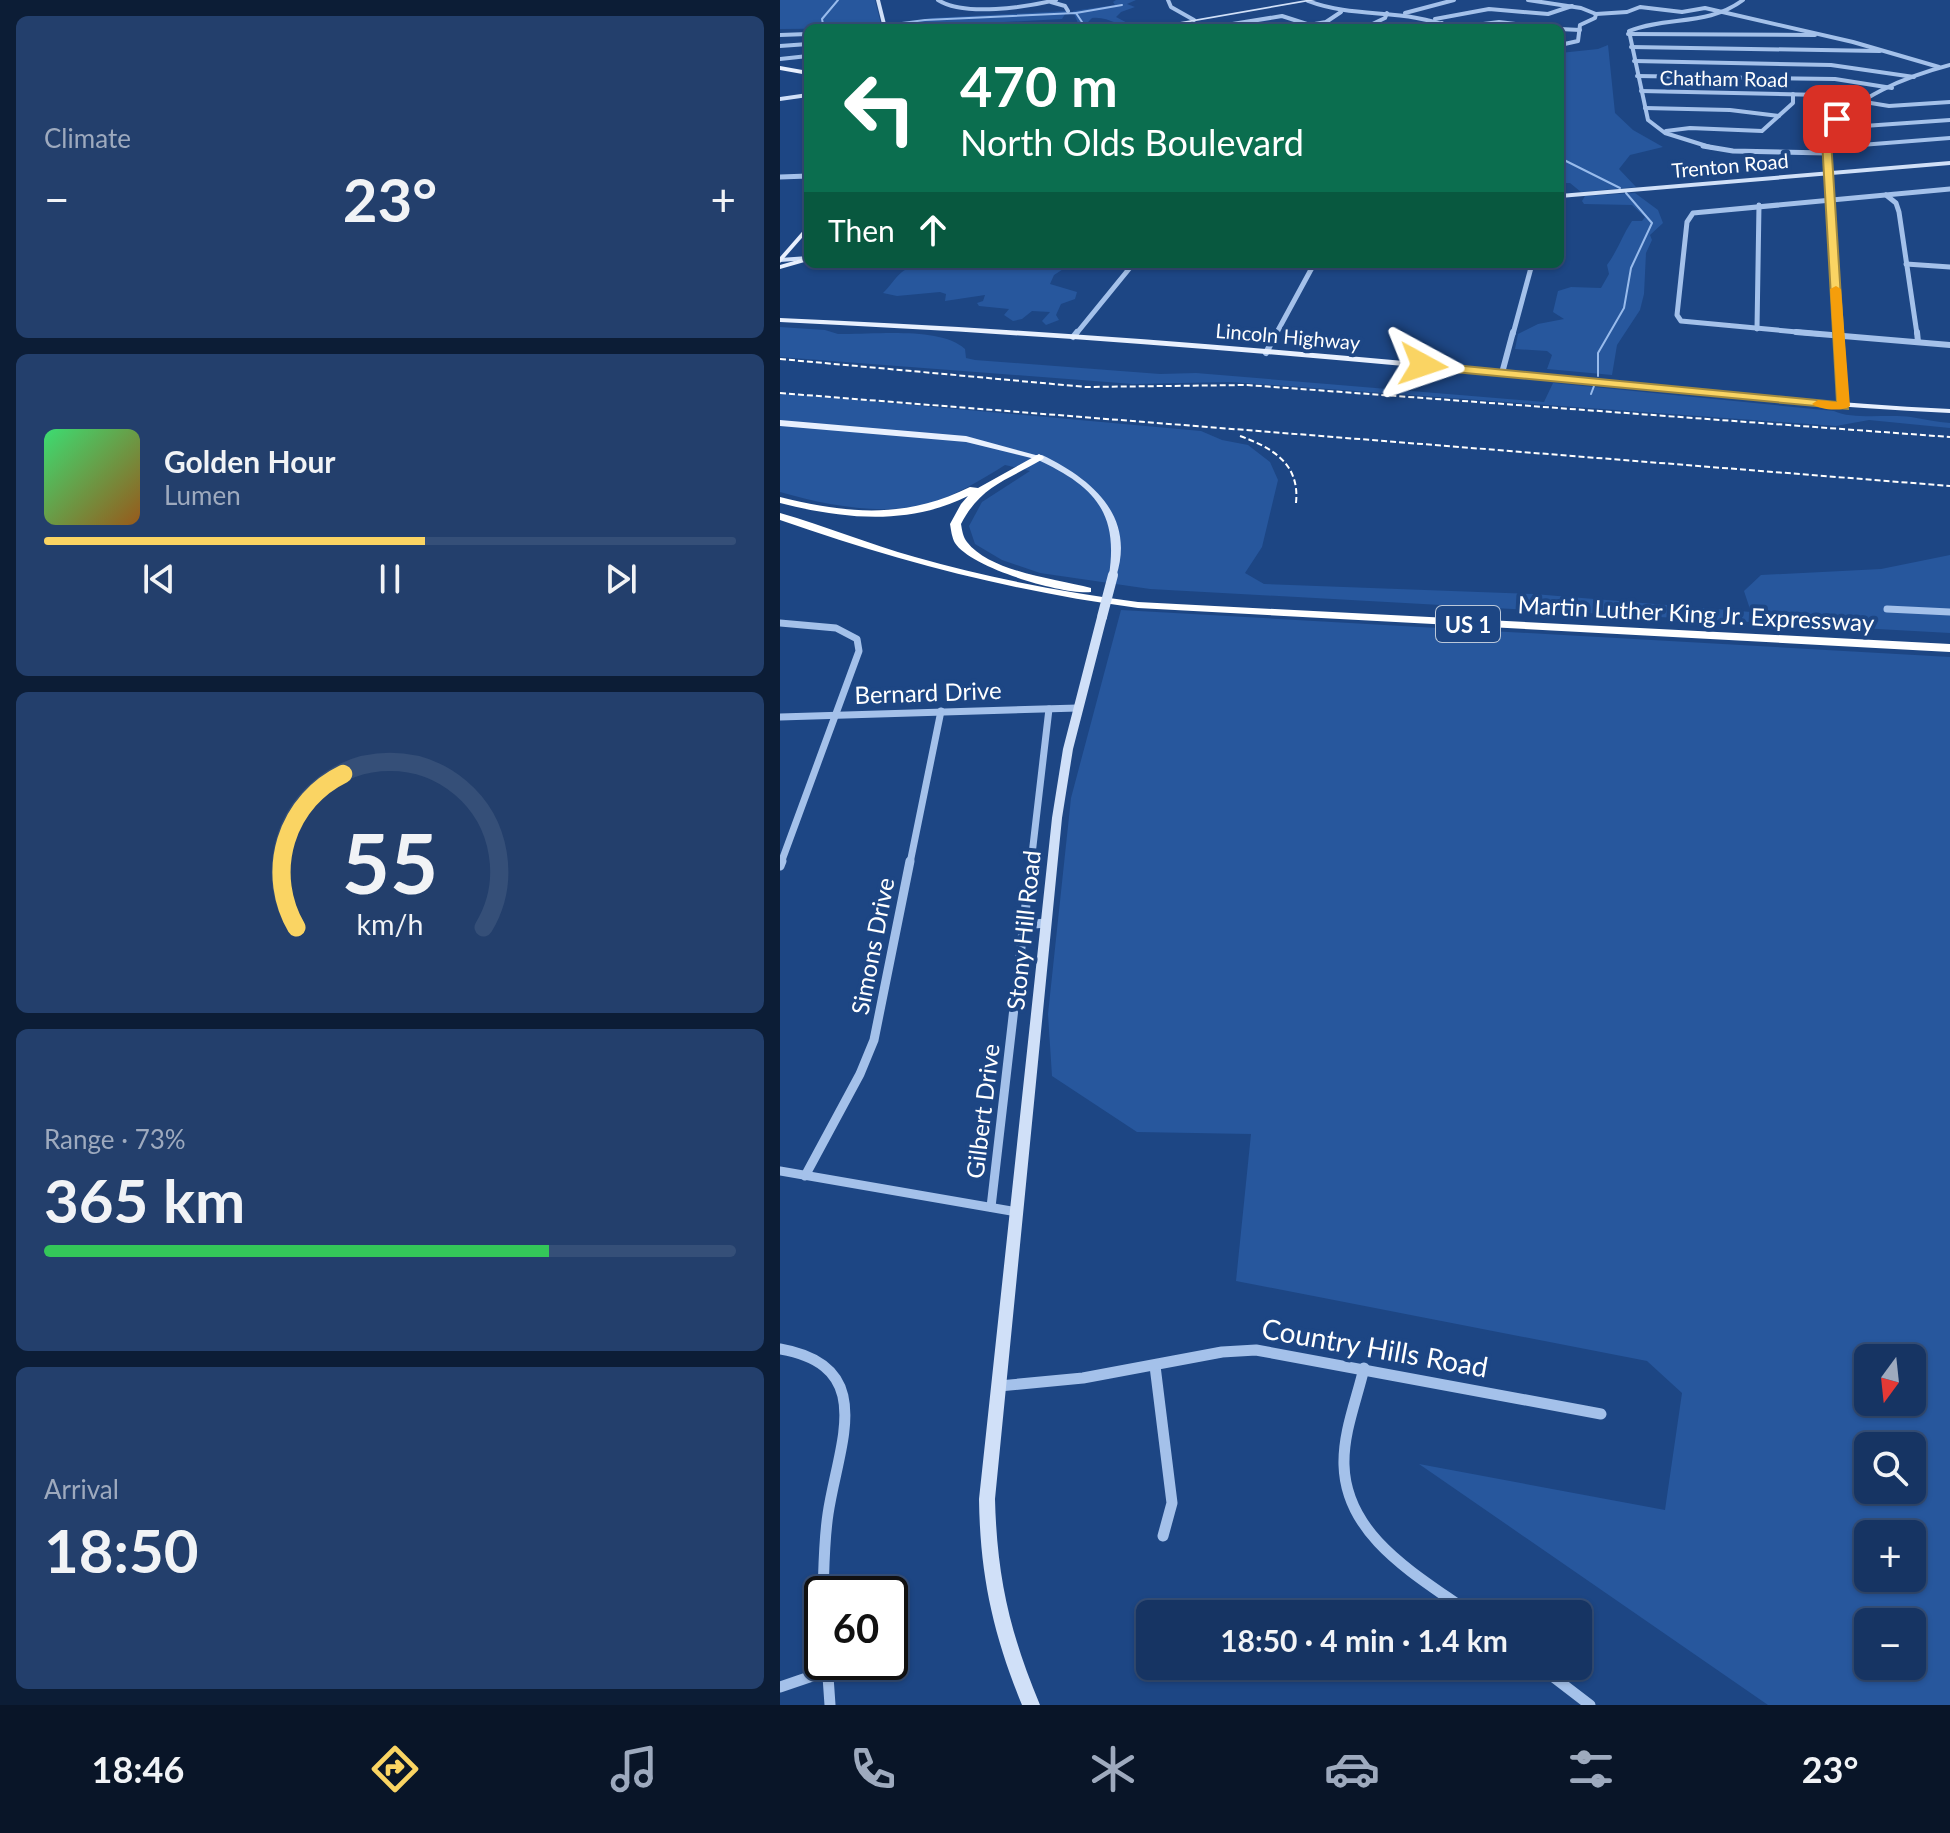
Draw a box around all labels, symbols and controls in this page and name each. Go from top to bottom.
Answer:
text: 470 m [960,52,1118,119]
icon: left [828,56,932,160]
street label: Chatham Road [1660,65,1788,91]
pin [1803,85,1871,153]
icon: arrive [1815,97,1859,141]
text: North Olds Boulevard [960,120,1304,164]
text: Climate [44,122,131,154]
street label: Trenton Road [1671,148,1789,182]
text: 23° [343,163,437,235]
text: − [44,173,70,225]
text: + [710,173,736,225]
icon: ahead [911,208,955,252]
text: Then [828,212,895,248]
street label: Lincoln Highway [1215,318,1362,354]
position arrow [1381,323,1465,407]
text: Golden Hour [164,443,336,479]
text: Lumen [164,479,241,511]
icon: previous [137,557,181,601]
icon: pause [368,557,412,601]
icon: next [599,557,643,601]
street label: Martin Luther King Jr. Expressway [1517,589,1876,637]
road number: US 1 [1436,606,1500,642]
street label: Bernard Drive [854,675,1002,709]
text: 55 [342,812,438,912]
street label: Stony Hill Road [1000,849,1046,1011]
street label: Simons Drive [844,875,900,1017]
text: km/h [357,908,423,942]
street label: Gilbert Drive [959,1042,1005,1180]
text: Range · 73% [44,1123,186,1155]
text: 365 km [44,1164,245,1236]
street label: Country Hills Road [1259,1310,1491,1384]
north arrow [1854,1344,1926,1416]
map controls [1854,1344,1926,1680]
button: search [1854,1432,1926,1504]
text: Arrival [44,1473,119,1505]
text: 18:50 [44,1514,199,1586]
button: + [1854,1520,1926,1592]
speed limit sign: 60 [804,1576,908,1680]
button: − [1854,1608,1926,1680]
text: 18:50 · 4 min · 1.4 km [1220,1622,1508,1658]
icon: directions [367,1741,423,1797]
icon: music [606,1741,662,1797]
icon: phone [845,1741,901,1797]
icon: climate [1085,1741,1141,1797]
icon: car [1324,1741,1380,1797]
icon: filters [1563,1741,1619,1797]
text: 18:46 [92,1747,184,1791]
text: 23° [1802,1747,1858,1791]

